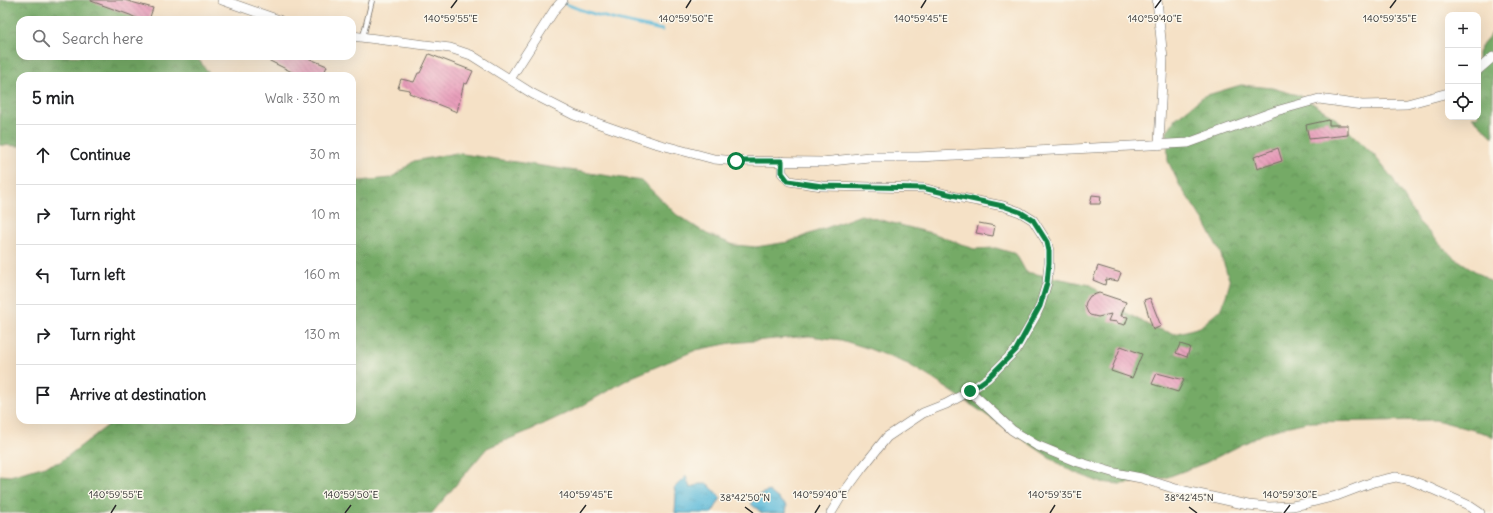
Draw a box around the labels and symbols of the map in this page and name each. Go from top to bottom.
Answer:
text: 140°59'55"E [424,12,478,25]
text: 140°59'50"E [659,12,713,25]
text: 140°59'45"E [894,12,948,25]
text: 140°59'40"E [1128,12,1182,25]
text: 140°59'35"E [1363,12,1417,25]
route start [727,152,745,170]
route end [961,382,979,400]
text: 140°59'55"E [89,488,143,501]
text: 140°59'50"E [324,488,378,501]
text: 140°59'45"E [559,488,613,501]
text: 140°59'40"E [793,488,847,501]
text: 140°59'35"E [1028,488,1082,501]
text: 140°59'30"E [1263,488,1317,501]
text: 38°42'50"N [720,491,770,504]
text: 38°42'45"N [1164,491,1214,504]

